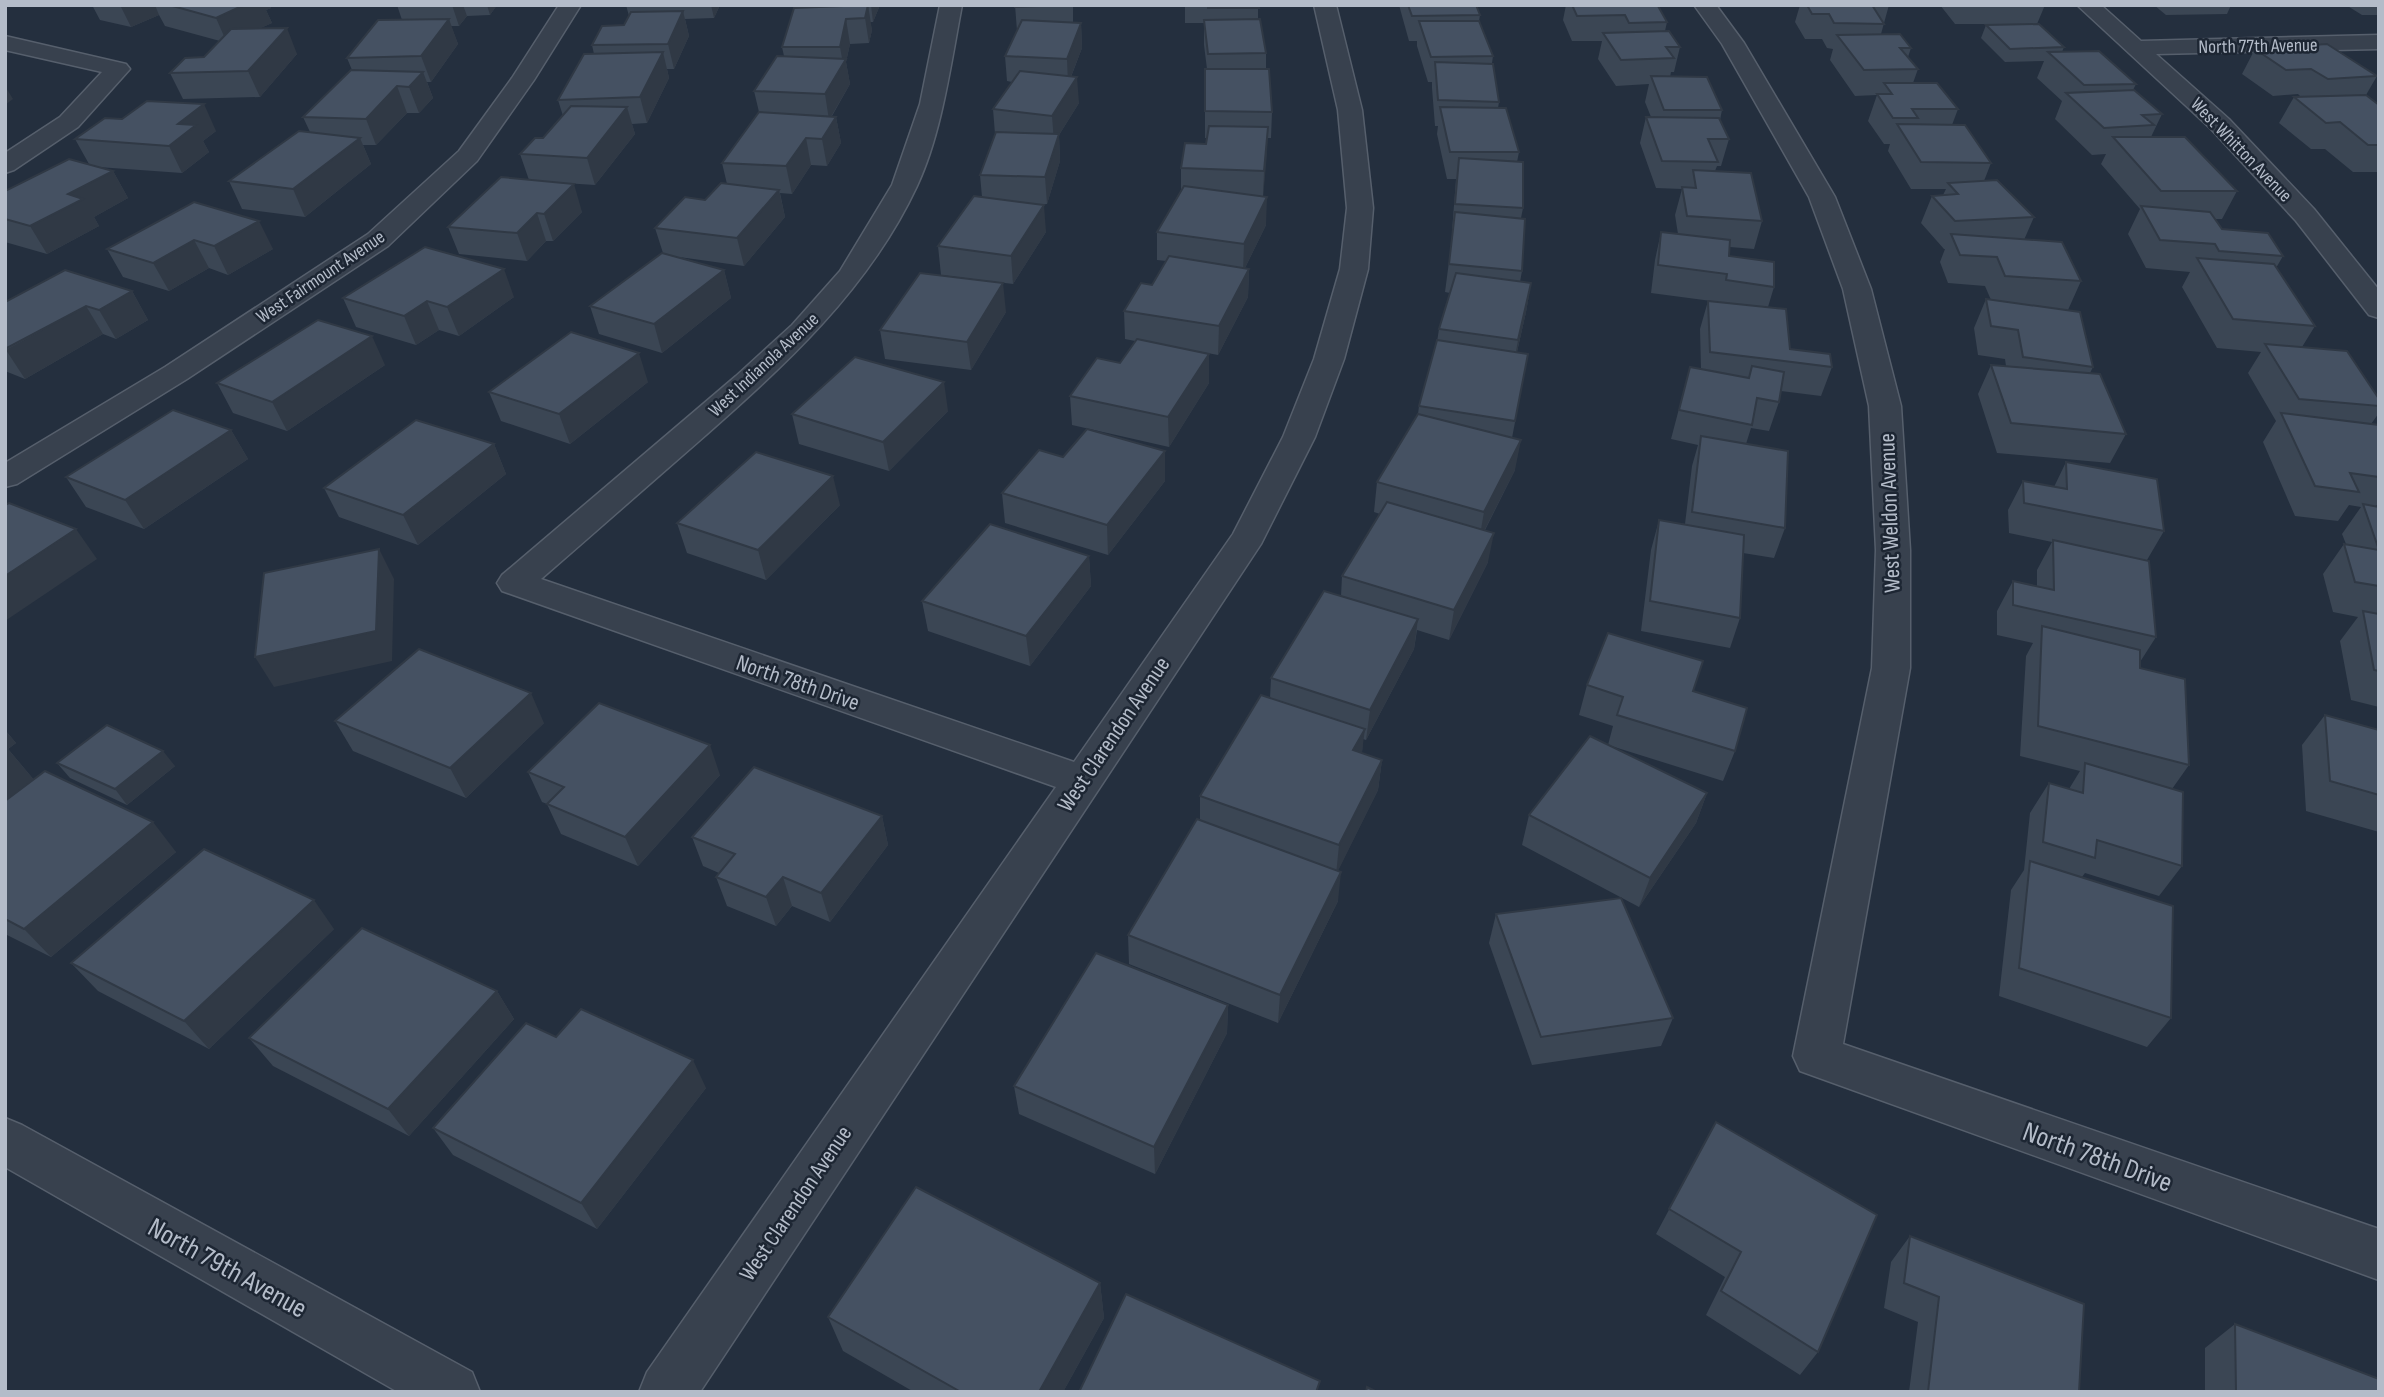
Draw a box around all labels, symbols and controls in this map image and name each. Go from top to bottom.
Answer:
street label: North 77th Avenue [2198,34,2318,59]
street label: West Whitton Avenue [2185,93,2297,207]
street label: West Fairmount Avenue [252,226,389,329]
street label: West Indianola Avenue [704,308,824,422]
street label: West Weldon Avenue [1873,433,1907,593]
street label: North 78th Drive [732,649,863,717]
street label: West Clarendon Avenue [1052,652,1176,818]
street label: North 78th Drive [2018,1115,2177,1200]
street label: West Clarendon Avenue [734,1121,858,1287]
street label: North 79th Avenue [142,1211,312,1326]

